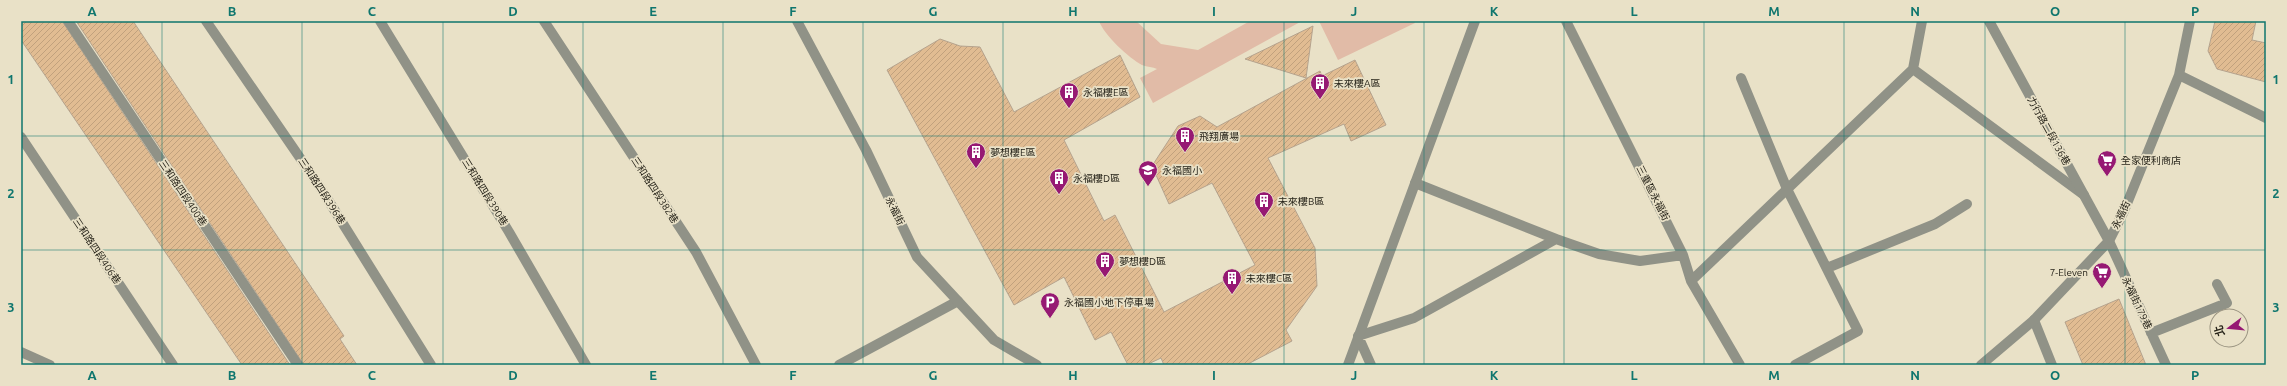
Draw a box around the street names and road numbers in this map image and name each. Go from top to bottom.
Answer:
street label: 力行路二段136巷 [2026,95,2072,167]
street label: 三和路四段382巷 [629,155,681,225]
street label: 三和路四段396巷 [296,156,348,226]
street label: 三和路四段390巷 [460,156,510,228]
street label: 三和路四段400巷 [157,158,209,228]
street label: 三重區永福街 [1634,164,1672,222]
street label: 永福街 [883,195,907,227]
street label: 永福街 [2110,199,2132,231]
street label: 三和路四段406巷 [71,216,123,286]
street label: 永福街179巷 [2120,275,2154,331]

